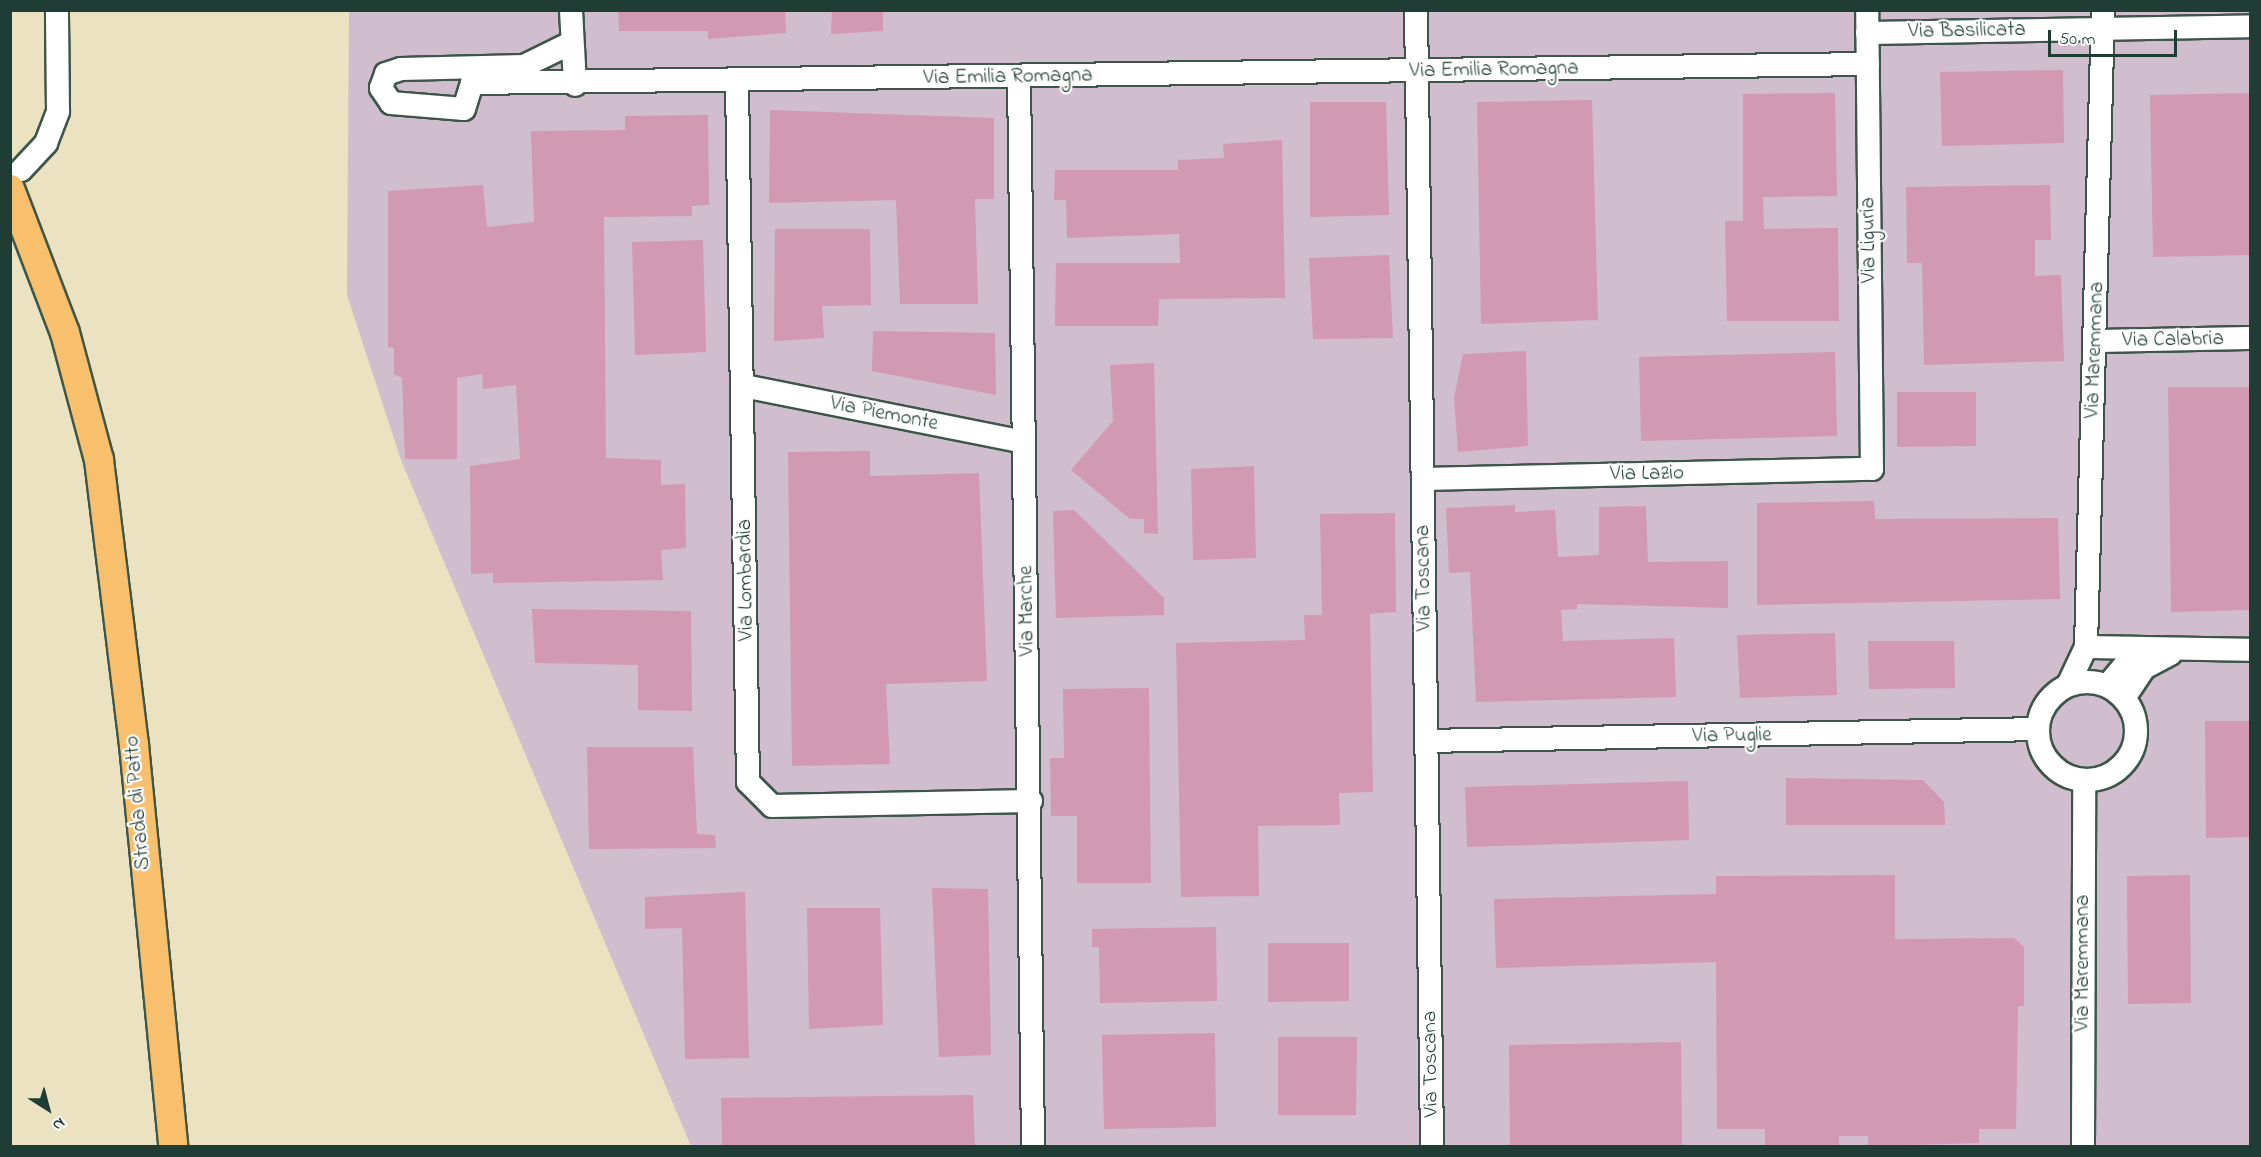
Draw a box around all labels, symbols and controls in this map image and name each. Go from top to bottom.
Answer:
street label: Via Basilicata [1908,17,2026,45]
scale bar [2051,18,2180,56]
text: 50 m [2059,27,2096,53]
street label: Via Emilia Romagna [1409,56,1579,84]
street label: Via Emilia Romagna [923,63,1093,91]
street label: Via Liguria [1856,197,1882,283]
street label: Via Maremmana [2080,281,2110,419]
street label: Via Calabria [2122,327,2224,353]
street label: Via Piemonte [828,391,940,437]
street label: Via Lazio [1610,461,1684,487]
street label: Via Lombardia [732,519,760,641]
street label: Via Toscana [1410,525,1438,631]
street label: Via Marche [1014,565,1040,657]
street label: Via Puglie [1692,723,1772,749]
street label: Strada di Patto [120,735,156,871]
street label: Via Maremmana [2070,895,2096,1031]
street label: Via Toscana [1417,1011,1445,1117]
north arrow [18,1079,78,1139]
text: N [47,1111,70,1136]

